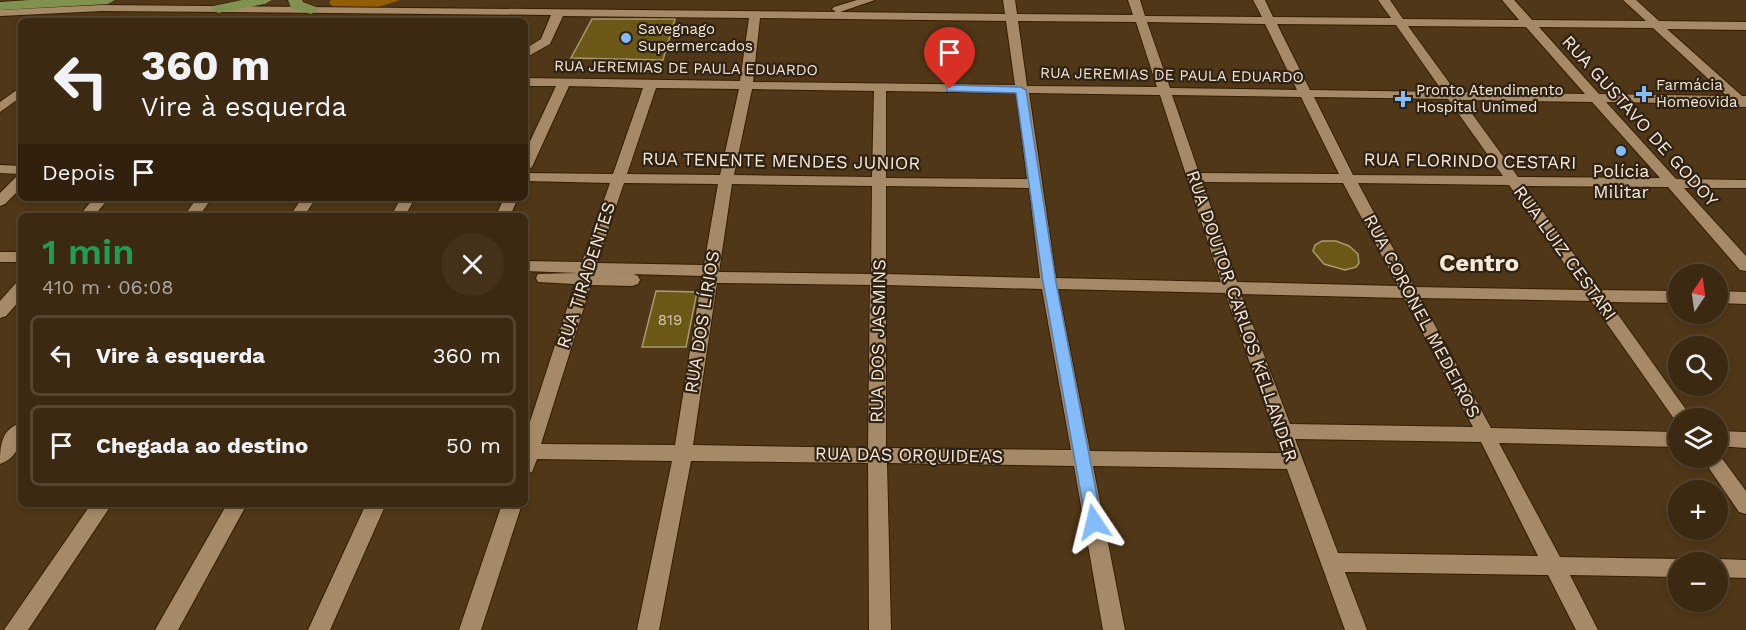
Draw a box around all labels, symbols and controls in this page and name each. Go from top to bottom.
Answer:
place label: Savegnago Supermercados [638,20,753,55]
pin [924,27,975,89]
marker: Savegnago Supermercados [619,31,633,45]
street label: RUA GUSTAVO DE GODOY [1558,31,1723,211]
icon: arrive [933,36,966,69]
text: 360 m [141,41,270,90]
icon: left [42,42,120,120]
street label: RUA JEREMIAS DE PAULA EDUARDO [554,57,818,79]
street label: RUA JEREMIAS DE PAULA EDUARDO [1040,64,1304,86]
place label: Farmácia Homeovida [1656,76,1738,111]
place label: Pronto Atendimento Hospital Unimed [1416,81,1563,116]
marker: Farmácia Homeovida [1637,87,1651,101]
marker: Pronto Atendimento Hospital Unimed [1394,90,1412,108]
text: Vire à esquerda [141,91,347,123]
marker: Polícia Militar [1614,144,1628,158]
street label: RUA TENENTE MENDES JUNIOR [642,148,920,173]
street label: RUA FLORINDO CESTARI [1363,148,1577,173]
icon: arrive [127,156,160,189]
text: Depois [42,160,115,185]
place label: Polícia Militar [1593,160,1649,202]
street label: RUA DOUTOR CARLOS KELLANDER [1183,167,1302,464]
street label: RUA LUIZ CESTARI [1510,181,1621,324]
street label: RUA TIRADENTES [552,199,619,351]
street label: RUA CORONEL MEDEIROS [1360,210,1485,421]
text: 1 min [42,231,134,273]
button: close [441,233,504,296]
street label: RUA DOS LÍRIOS [680,249,723,395]
district label: Centro [1439,249,1519,277]
street label: RUA DOS JASMINS [866,259,889,423]
north arrow [1668,264,1728,324]
map controls [1668,264,1728,612]
text: 410 m · 06:08 [42,275,173,299]
house number: 819 [658,311,682,329]
button: search [1668,336,1728,396]
icon: left [45,339,78,372]
text: Vire à esquerda [96,343,265,368]
text: 360 m [433,343,501,368]
button: layers [1668,408,1728,468]
icon: arrive [45,429,78,462]
text: Chegada ao destino [96,433,308,458]
text: 50 m [446,433,501,458]
street label: RUA DAS ORQUIDEAS [815,442,1003,467]
button: + [1668,480,1728,540]
position arrow [1062,490,1126,554]
button: − [1668,552,1728,612]

